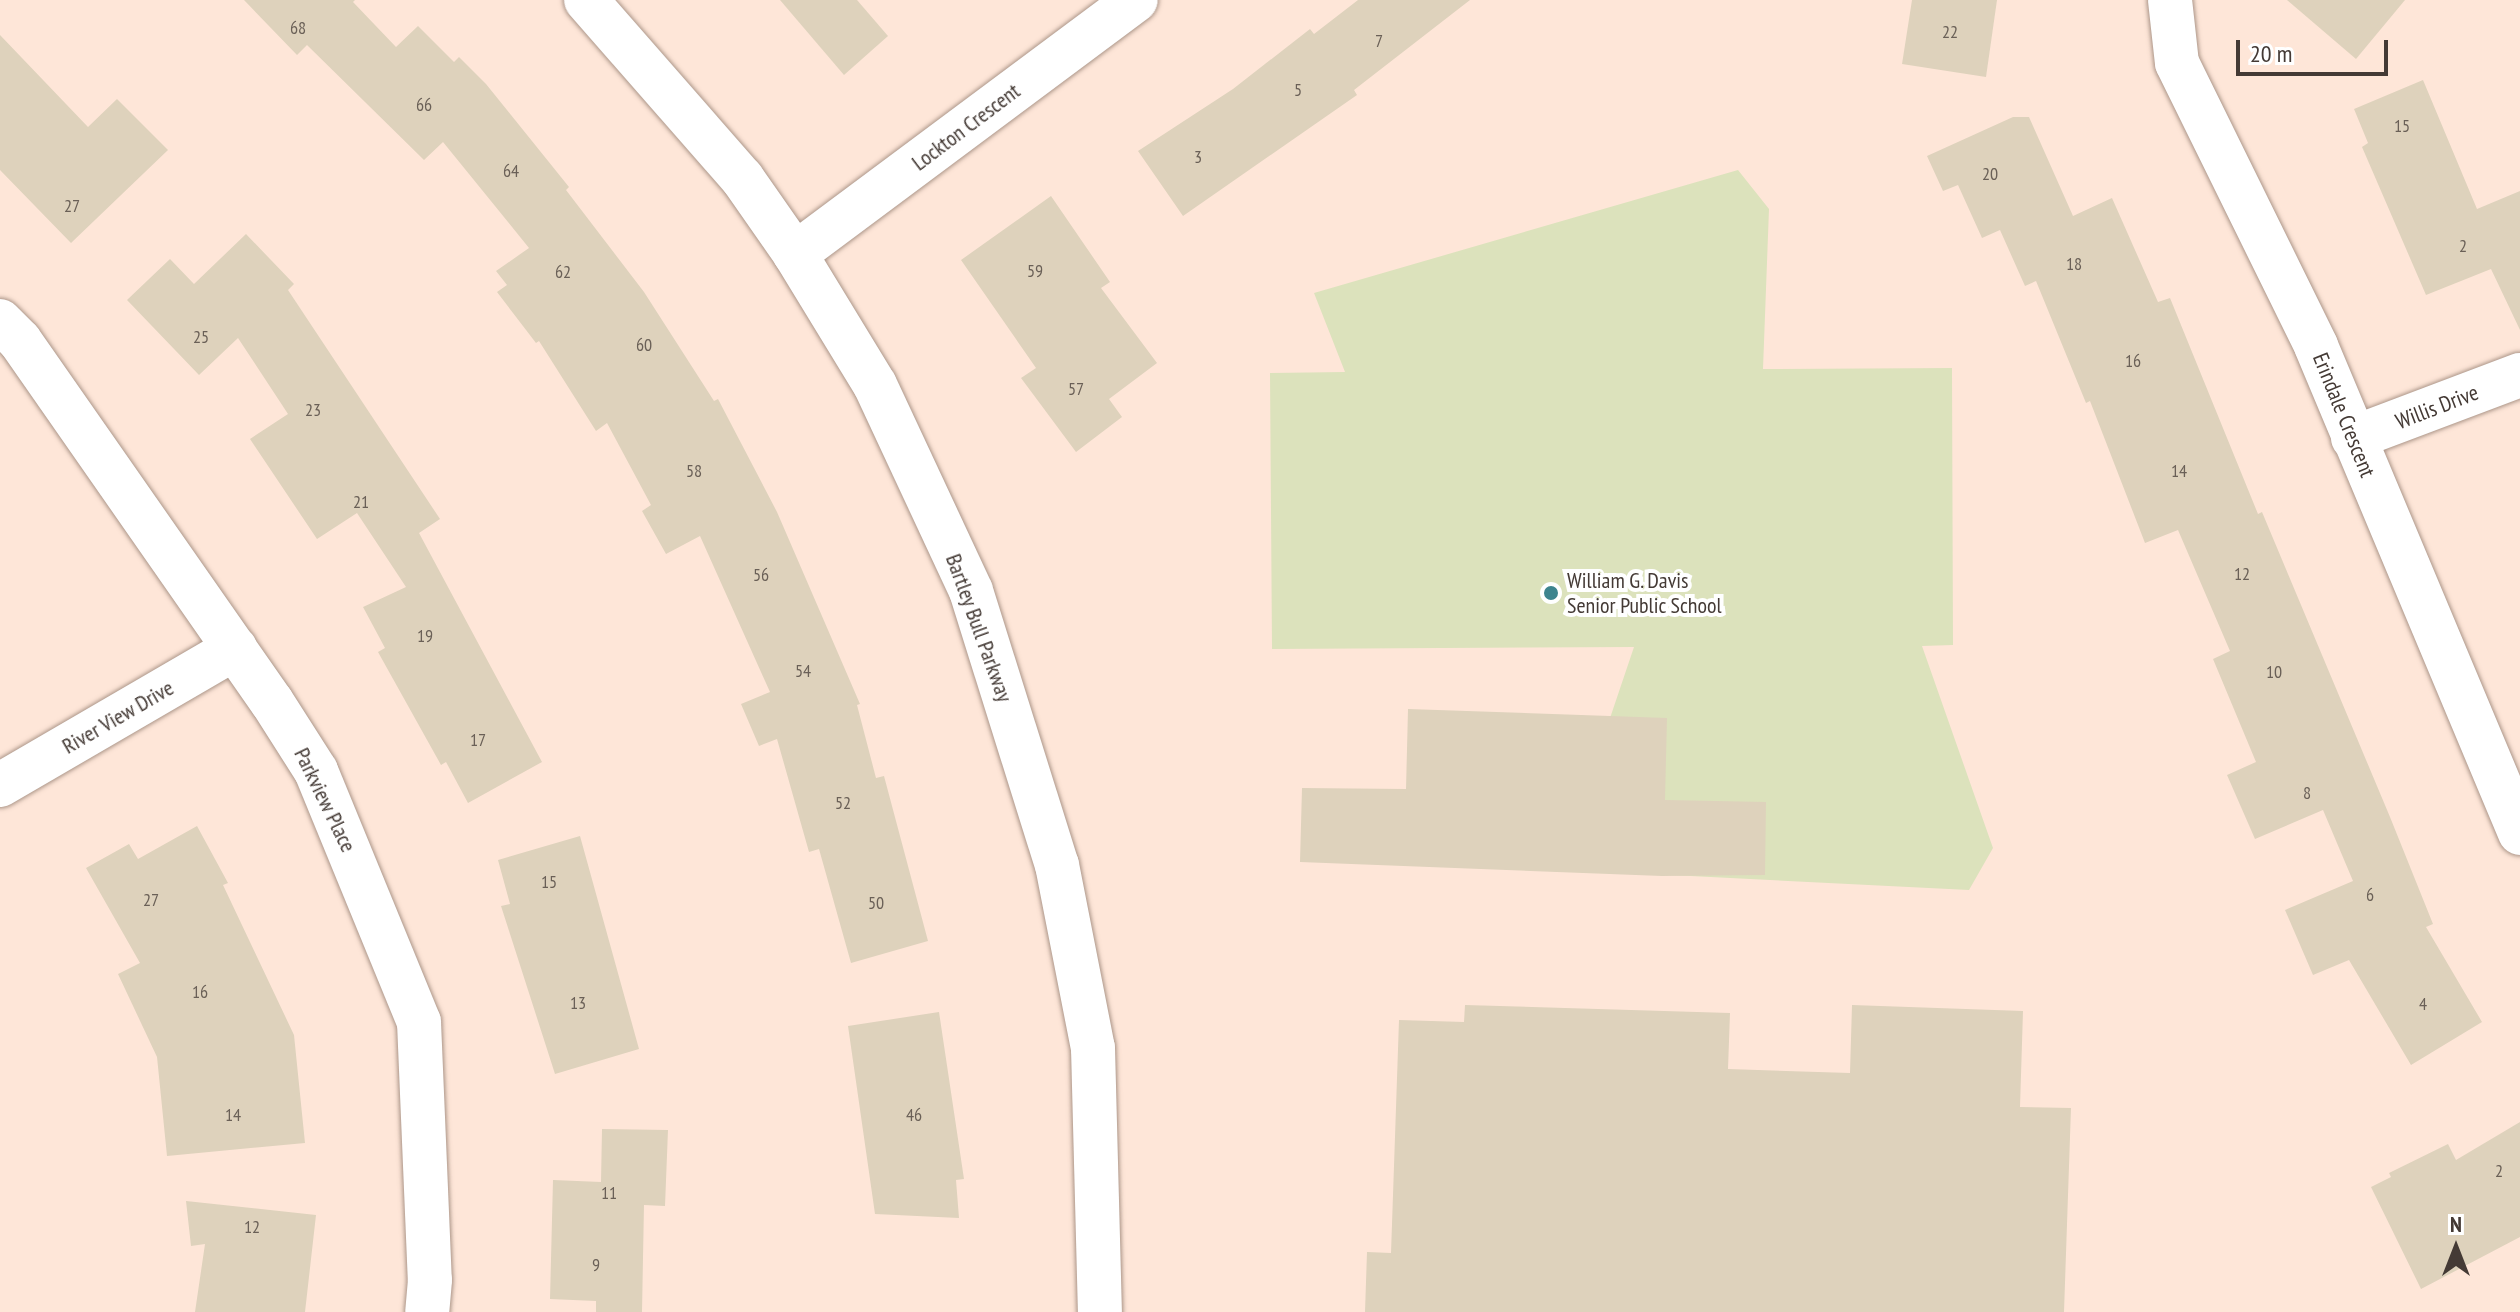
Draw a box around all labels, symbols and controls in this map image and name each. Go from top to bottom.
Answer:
house number: 68 [290,17,306,39]
house number: 22 [1942,21,1958,43]
scale bar [2240,24,2392,74]
house number: 7 [1375,30,1383,52]
text: 20 m [2250,38,2292,69]
street label: Lockton Crescent [907,78,1025,176]
house number: 5 [1294,79,1302,101]
house number: 66 [416,94,432,116]
house number: 15 [2394,115,2410,137]
house number: 3 [1194,146,1202,168]
house number: 64 [503,160,519,182]
house number: 20 [1982,163,1998,185]
house number: 27 [64,195,80,217]
house number: 2 [2459,235,2467,257]
house number: 18 [2066,253,2082,275]
house number: 59 [1027,260,1043,282]
house number: 62 [555,261,571,283]
house number: 25 [193,326,209,348]
house number: 60 [636,334,652,356]
street label: Erindale Crescent [2307,349,2381,481]
house number: 16 [2125,350,2141,372]
house number: 57 [1068,378,1084,400]
street label: Willis Drive [2392,379,2482,435]
house number: 23 [305,399,321,421]
house number: 58 [686,460,702,482]
house number: 14 [2171,460,2187,482]
house number: 21 [353,491,369,513]
street label: Bartley Bull Parkway [940,550,1018,706]
house number: 12 [2234,563,2250,585]
house number: 56 [753,564,769,586]
place label: William G. Davis Senior Public School [1567,567,1722,618]
marker: William G. Davis Senior Public School [1542,584,1560,602]
house number: 19 [417,625,433,647]
house number: 54 [795,660,811,682]
house number: 10 [2266,661,2282,683]
street label: River View Drive [57,674,179,760]
house number: 17 [470,729,486,751]
street label: Parkview Place [288,743,362,857]
house number: 8 [2303,782,2311,804]
house number: 52 [835,792,851,814]
house number: 15 [541,871,557,893]
house number: 6 [2366,884,2374,906]
house number: 27 [143,889,159,911]
house number: 50 [868,892,884,914]
house number: 16 [192,981,208,1003]
house number: 13 [570,992,586,1014]
house number: 4 [2419,993,2427,1015]
house number: 14 [225,1104,241,1126]
house number: 46 [906,1104,922,1126]
house number: 2 [2495,1160,2503,1182]
house number: 11 [601,1182,617,1204]
north arrow [2416,1208,2496,1288]
text: N [2450,1210,2462,1238]
house number: 12 [244,1216,260,1238]
house number: 9 [592,1254,600,1276]

